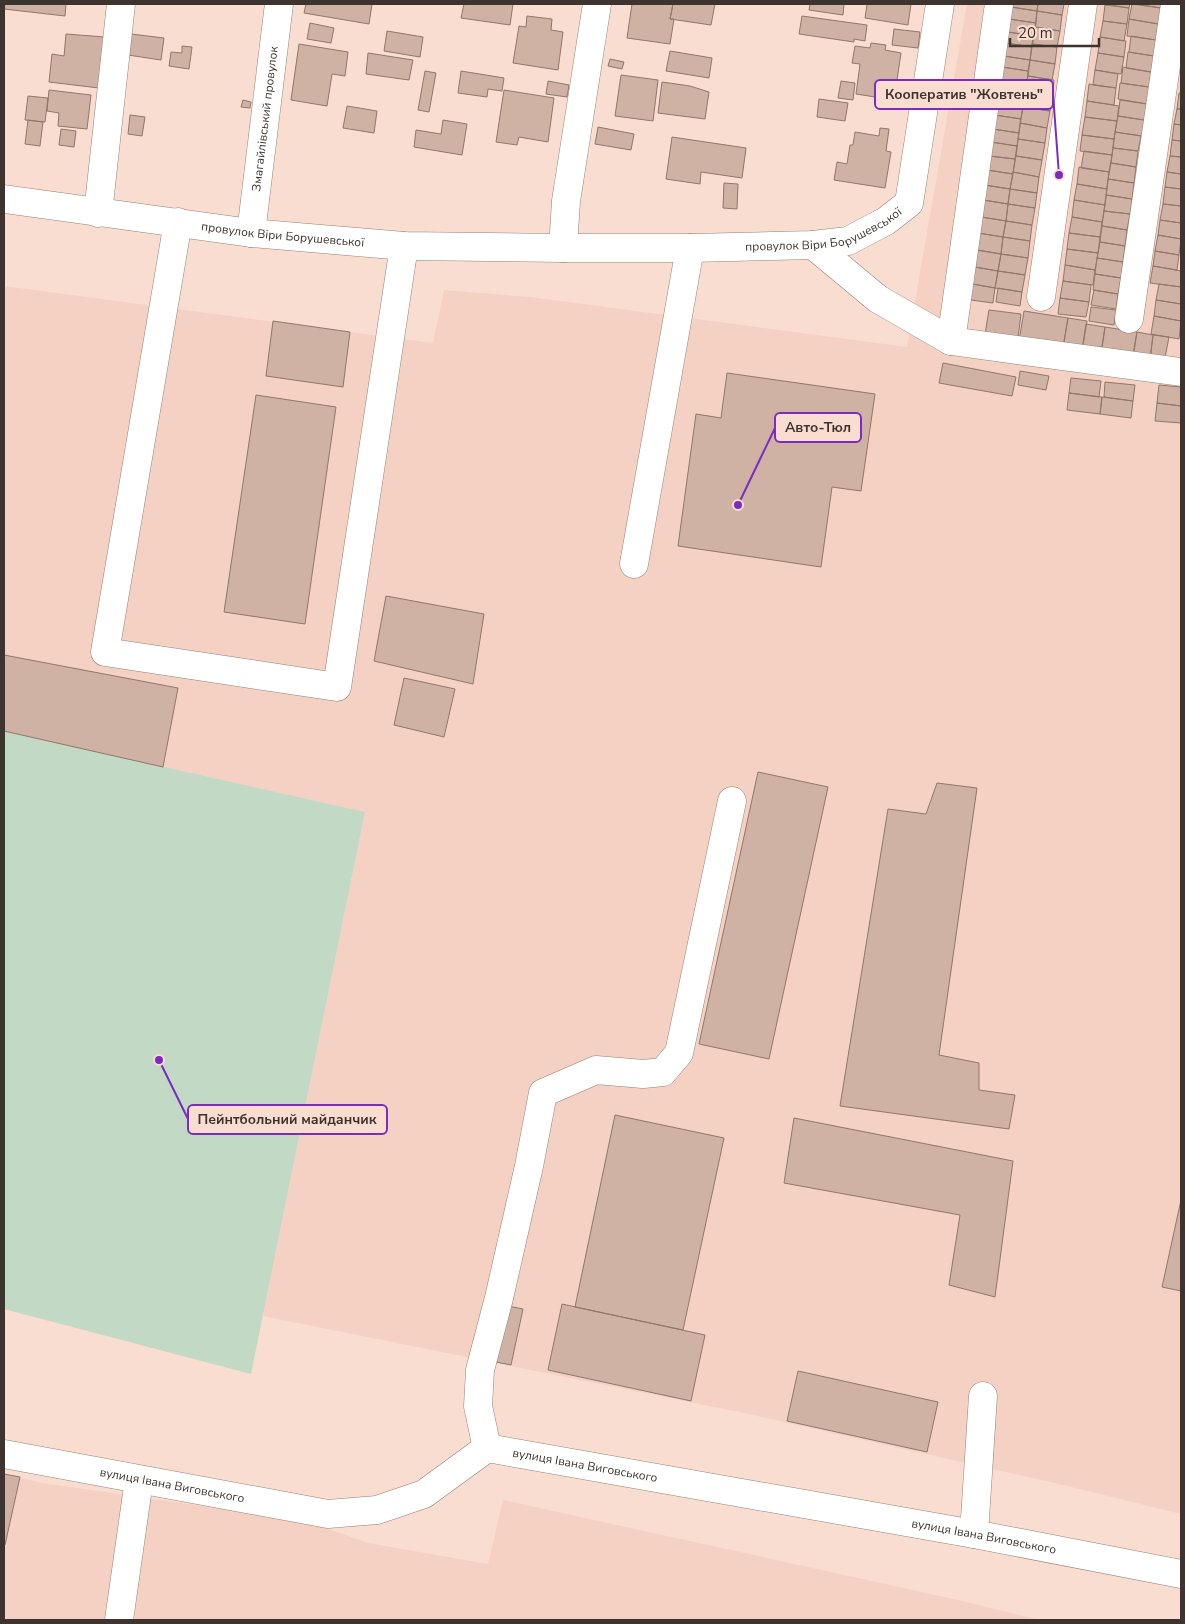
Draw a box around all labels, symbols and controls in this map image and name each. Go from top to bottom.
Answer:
scale bar [1010,15,1099,47]
text: 20 m [1018,23,1053,43]
street label: Змагайлівський провулок [248,45,282,192]
callout: Кооператив "Жовтень" [875,80,1053,109]
text: Кооператив "Жовтень" [885,85,1043,104]
street label: провулок Віри Борушевської [745,203,906,255]
street label: провулок Віри Борушевської [200,218,366,251]
callout: Авто-Тюл [775,413,861,442]
text: Авто-Тюл [785,418,851,437]
callout: Пейнтбольний майданчик [188,1105,387,1134]
text: Пейнтбольний майданчик [197,1110,377,1129]
street label: вулиця Івана Виговського [511,1445,659,1486]
street label: вулиця Івана Виговського [98,1464,246,1506]
street label: вулиця Івана Виговського [910,1515,1058,1558]

